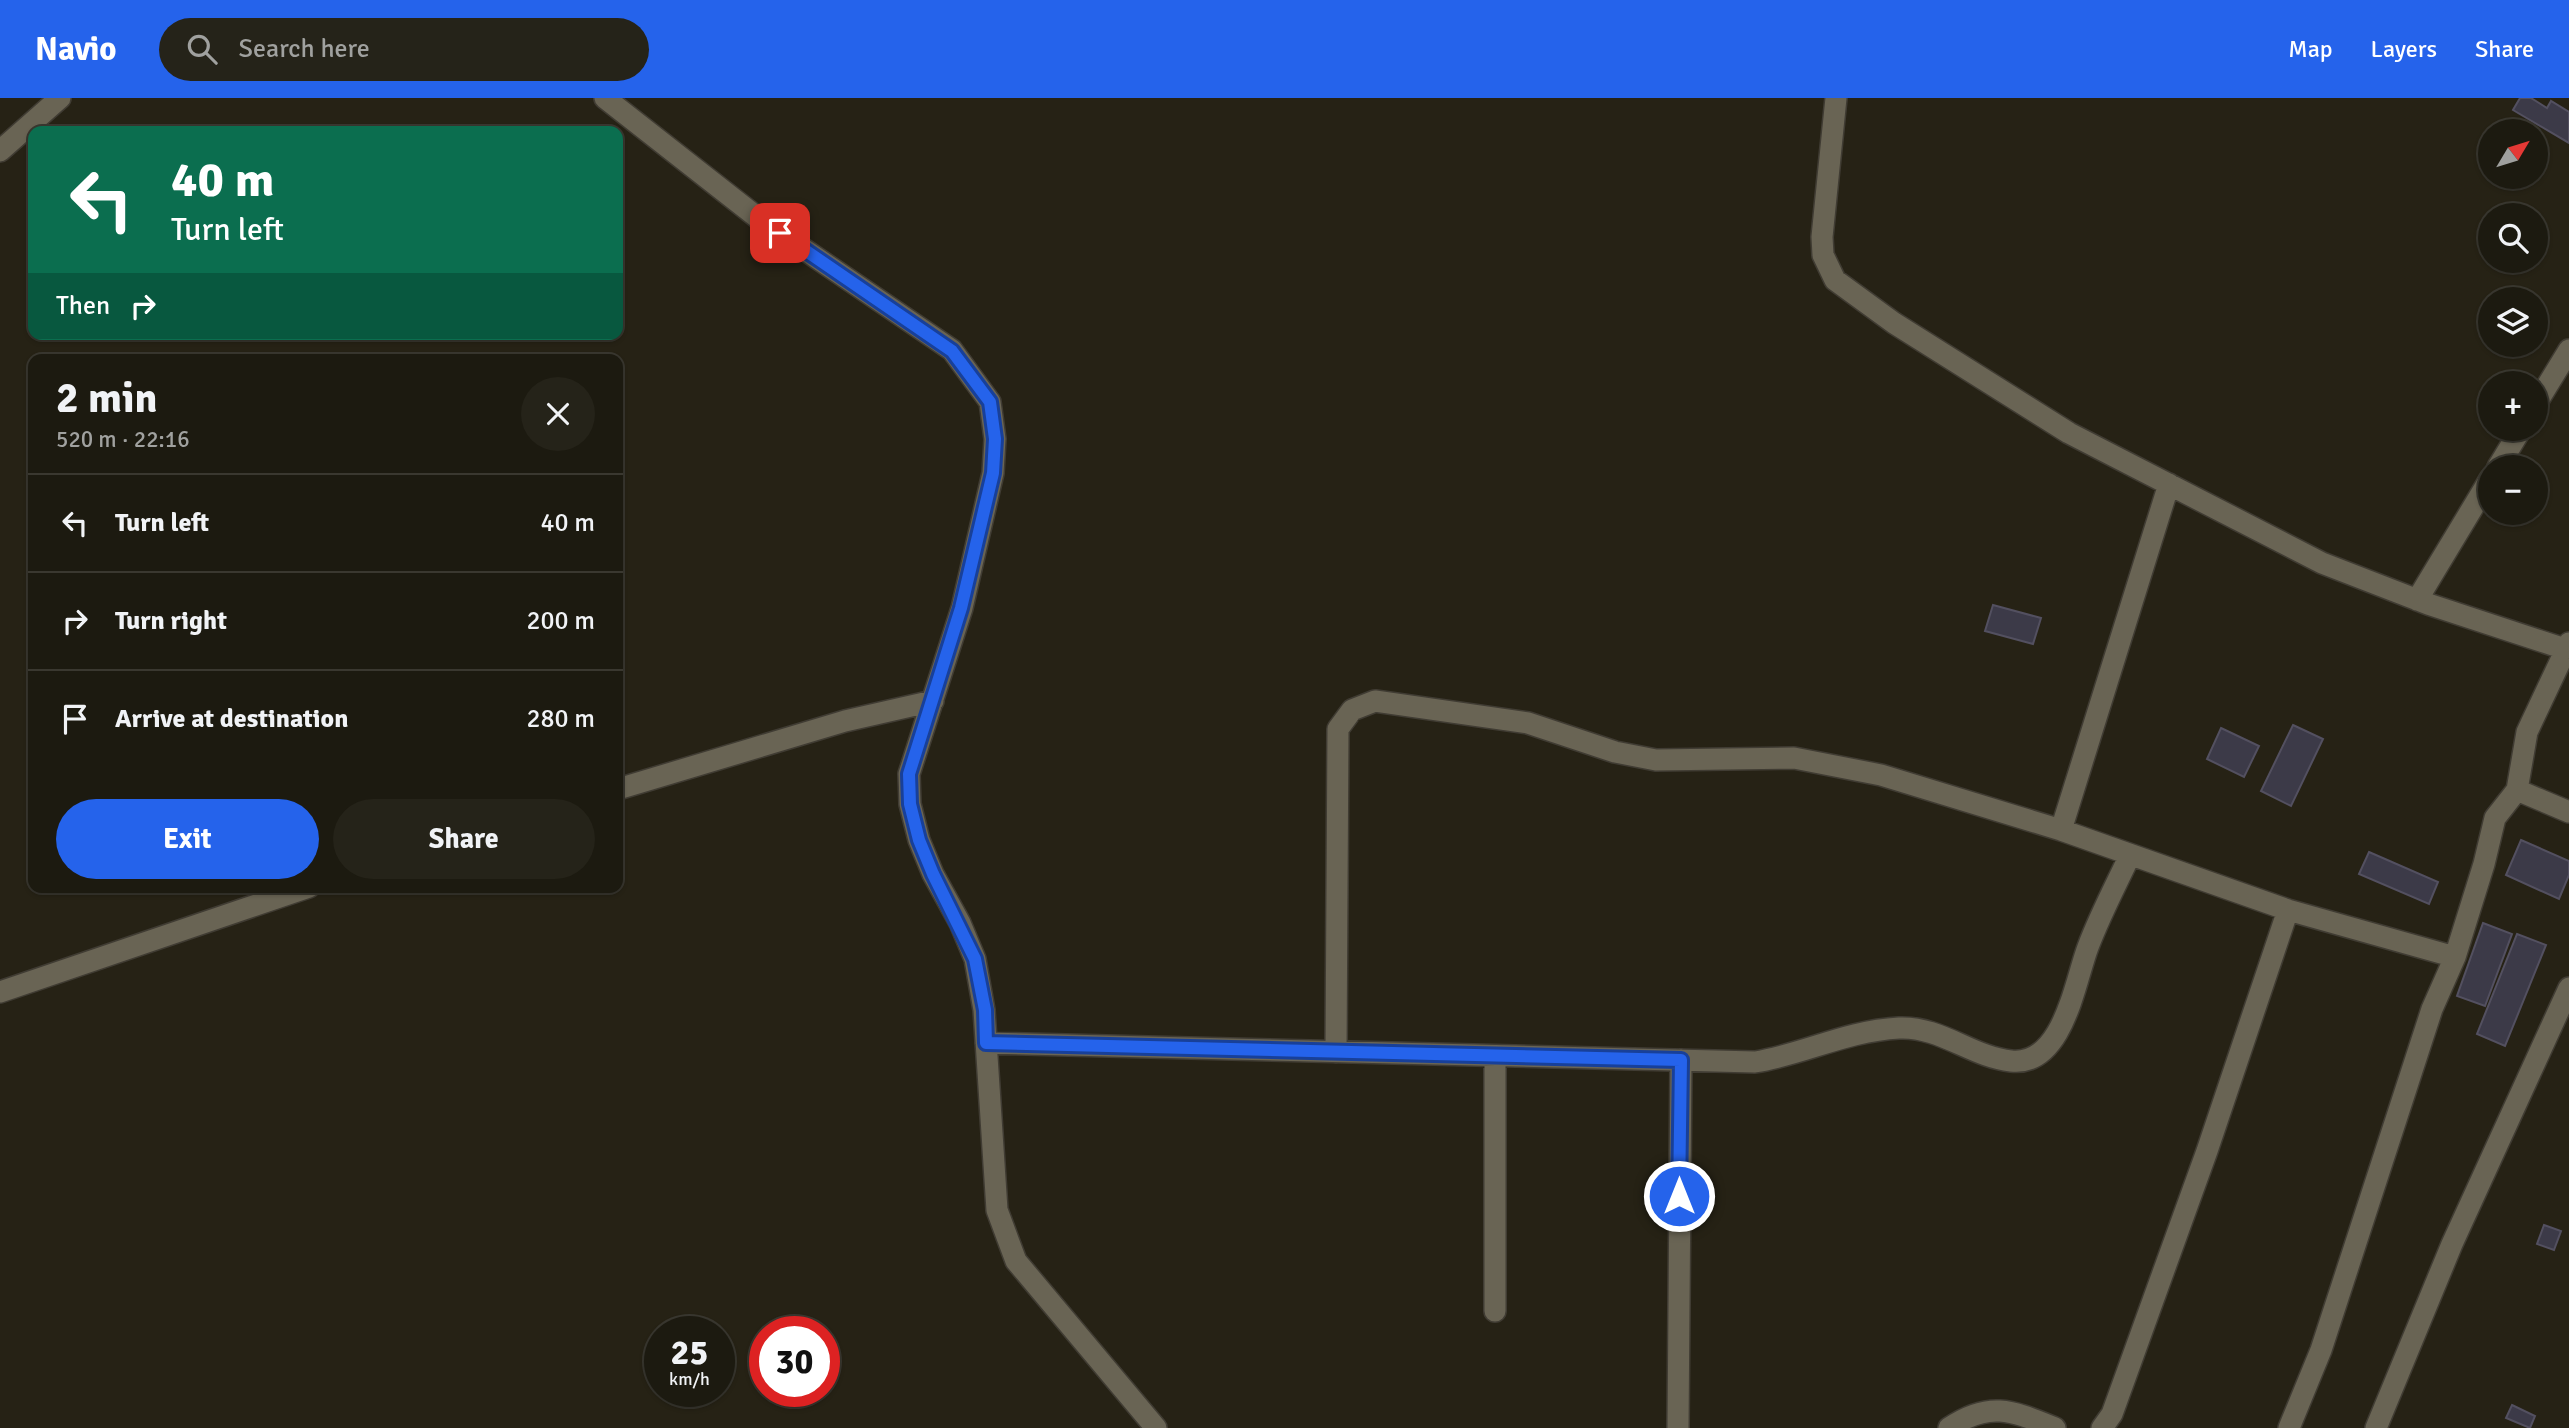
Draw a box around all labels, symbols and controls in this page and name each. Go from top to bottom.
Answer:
search box [159,18,649,81]
text: Navio [35,29,117,70]
icon: search [183,30,221,68]
text: Search here [239,33,370,65]
text: Map [2288,34,2333,64]
text: Layers [2371,34,2437,64]
text: Share [2475,34,2534,64]
north arrow [2478,119,2548,189]
map controls [2478,119,2548,525]
text: 40 m [171,150,274,210]
icon: left [56,154,147,245]
pin [750,203,810,263]
button: search [2478,203,2548,273]
text: Turn left [171,210,284,249]
icon: arrive [761,214,799,252]
icon: right [124,287,162,325]
button: layers [2478,287,2548,357]
text: Then [56,290,110,322]
button: + [2478,371,2548,441]
text: 2 min [56,373,157,424]
button: close [521,377,595,451]
text: 520 m · 22:16 [56,425,190,454]
button: − [2478,455,2548,525]
icon: left [56,504,94,542]
text: Turn left [115,507,209,539]
text: 40 m [540,507,595,539]
icon: right [56,602,94,640]
text: Turn right [115,605,227,637]
text: 200 m [526,605,595,637]
icon: arrive [56,700,94,738]
text: Arrive at destination [115,703,348,735]
text: 280 m [526,703,595,735]
button: Exit [56,799,319,879]
button: Share [333,799,595,879]
position arrow [1642,1159,1716,1233]
speed limit sign: 30 [749,1316,840,1407]
text: 25 [671,1331,708,1374]
text: km/h [669,1368,710,1390]

